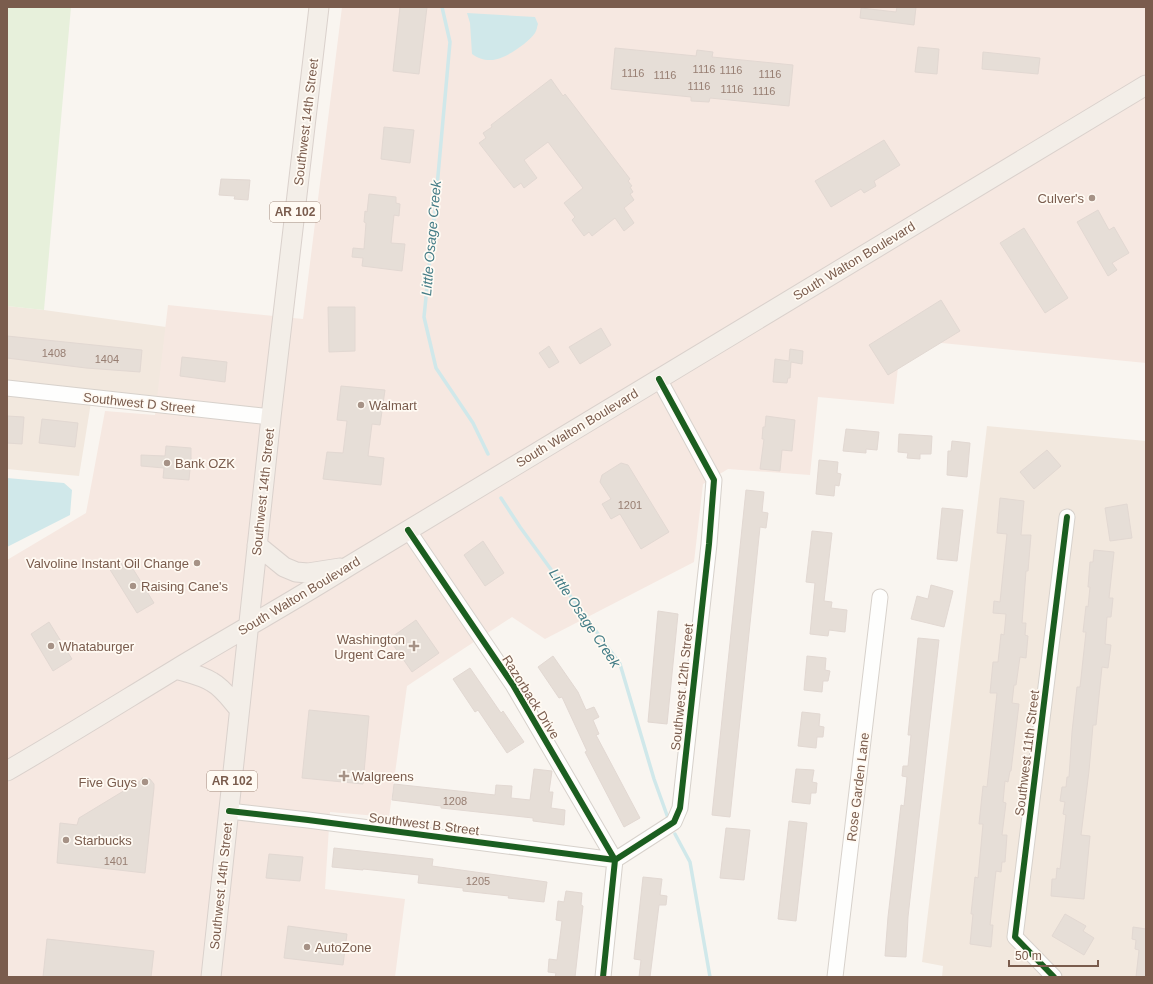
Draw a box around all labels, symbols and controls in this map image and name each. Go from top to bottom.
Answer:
street label: Southwest 14th Street [291,57,321,186]
house number: 1116 [693,63,715,75]
house number: 1116 [720,64,742,76]
house number: 1116 [622,67,644,79]
house number: 1116 [759,68,781,80]
house number: 1116 [654,69,676,81]
house number: 1116 [688,80,710,92]
house number: 1116 [721,83,743,95]
house number: 1116 [753,85,775,97]
water label: Little Osage Creek [418,179,444,296]
place label: Culver's [1037,191,1084,206]
marker: Culver's [1087,193,1097,203]
road number: AR 102 [270,202,320,222]
street label: South Walton Boulevard [790,219,918,303]
house number: 1408 [42,347,66,359]
house number: 1404 [95,353,119,365]
street label: South Walton Boulevard [513,386,641,470]
street label: Southwest D Street [83,390,196,416]
place label: Walmart [369,398,417,413]
marker: Walmart [356,400,366,410]
street label: Southwest 14th Street [249,427,277,556]
place label: Bank OZK [175,456,235,471]
marker: Bank OZK [162,458,172,468]
house number: 1201 [618,499,642,511]
street label: South Walton Boulevard [235,554,363,638]
place label: Valvoline Instant Oil Change [26,556,189,571]
marker: Valvoline Instant Oil Change [192,558,202,568]
water label: Little Osage Creek [546,565,625,671]
place label: Raising Cane's [141,579,229,594]
marker: Raising Cane's [128,581,138,591]
street label: Southwest 12th Street [668,622,696,751]
place label: Washington Urgent Care [334,632,405,662]
place label: Whataburger [59,639,135,654]
marker: Washington Urgent Care [408,640,420,652]
marker: Whataburger [46,641,56,651]
street label: Razorback Drive [499,652,563,742]
street label: Southwest 11th Street [1012,689,1042,817]
street label: Rose Garden Lane [844,732,872,842]
place label: Walgreens [352,769,414,784]
road number: AR 102 [207,771,257,791]
marker: Walgreens [339,771,349,781]
place label: Five Guys [78,775,137,790]
marker: Five Guys [140,777,150,787]
house number: 1208 [443,795,467,807]
street label: Southwest B Street [368,810,481,838]
street label: Southwest 14th Street [207,821,235,950]
place label: Starbucks [74,833,132,848]
marker: Starbucks [61,835,71,845]
house number: 1401 [104,855,128,867]
house number: 1205 [466,875,490,887]
place label: AutoZone [315,940,371,955]
marker: AutoZone [302,942,312,952]
scale bar [1009,942,1098,968]
text: 50 m [1015,949,1042,963]

